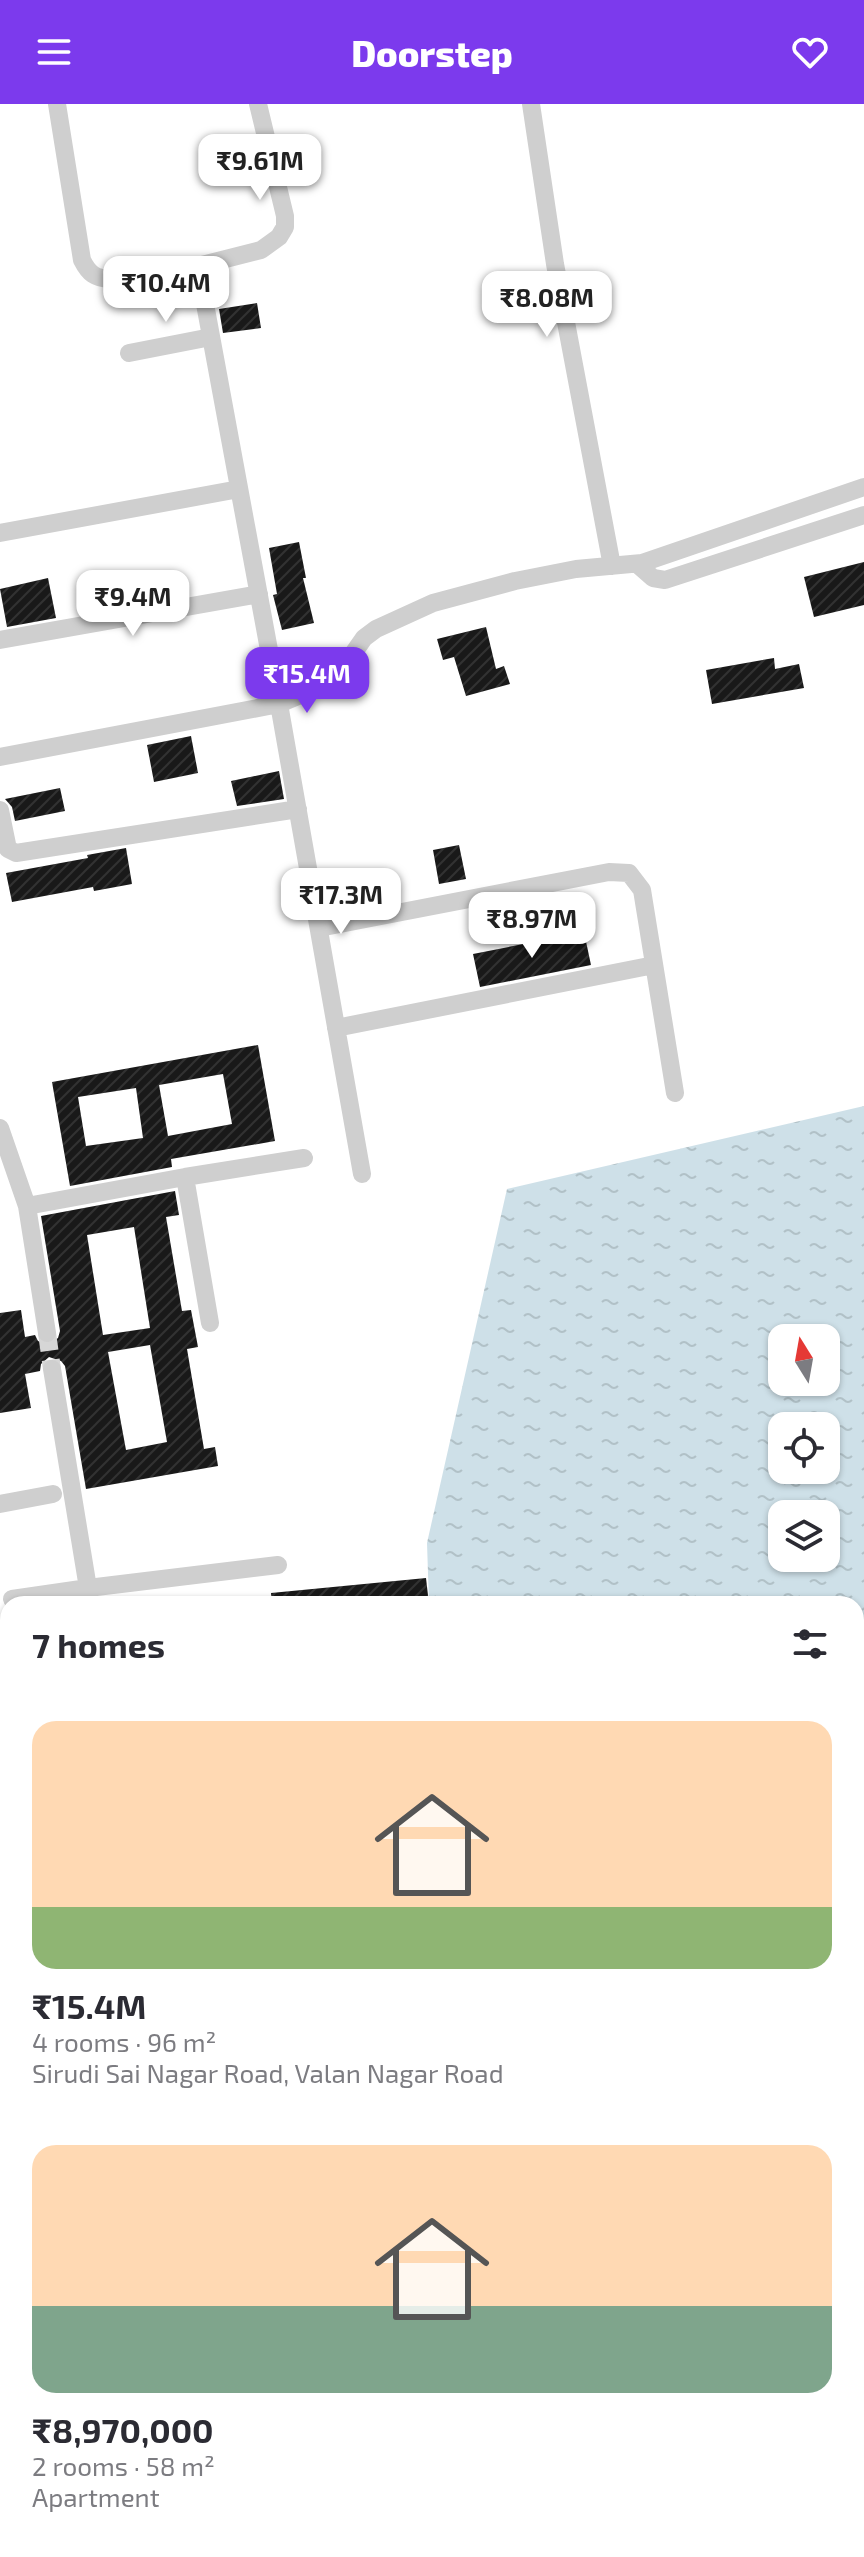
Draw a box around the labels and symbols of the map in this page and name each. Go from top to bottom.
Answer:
pin: ₹9.61M [195,134,325,202]
pin: ₹10.4M [101,256,231,324]
pin: ₹8.08M [482,271,612,339]
pin: ₹9.4M [77,570,189,638]
pin: ₹15.4M [242,647,372,715]
pin: ₹17.3M [276,868,406,936]
pin: ₹8.97M [467,892,597,960]
north arrow [768,1324,840,1396]

